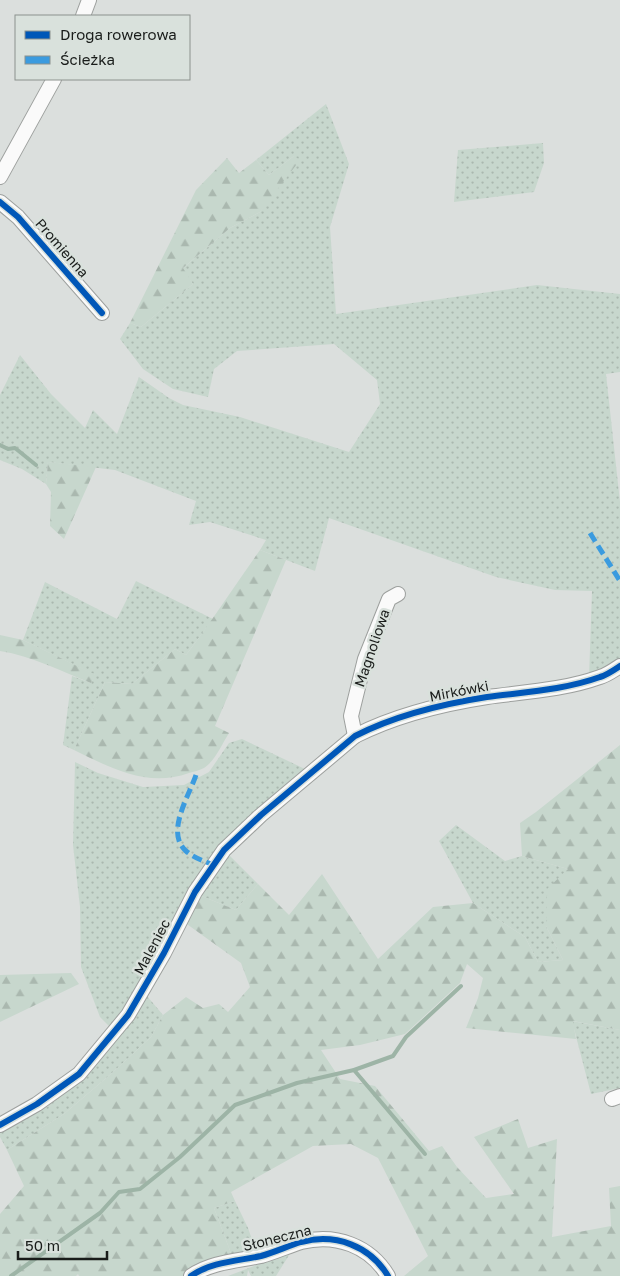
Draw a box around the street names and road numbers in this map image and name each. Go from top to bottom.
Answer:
street label: Promienna [32,215,93,281]
street label: Magnoliowa [350,607,393,689]
street label: Mirkówki [428,676,490,705]
street label: Maleniec [130,916,173,977]
street label: Słoneczna [241,1221,313,1254]

